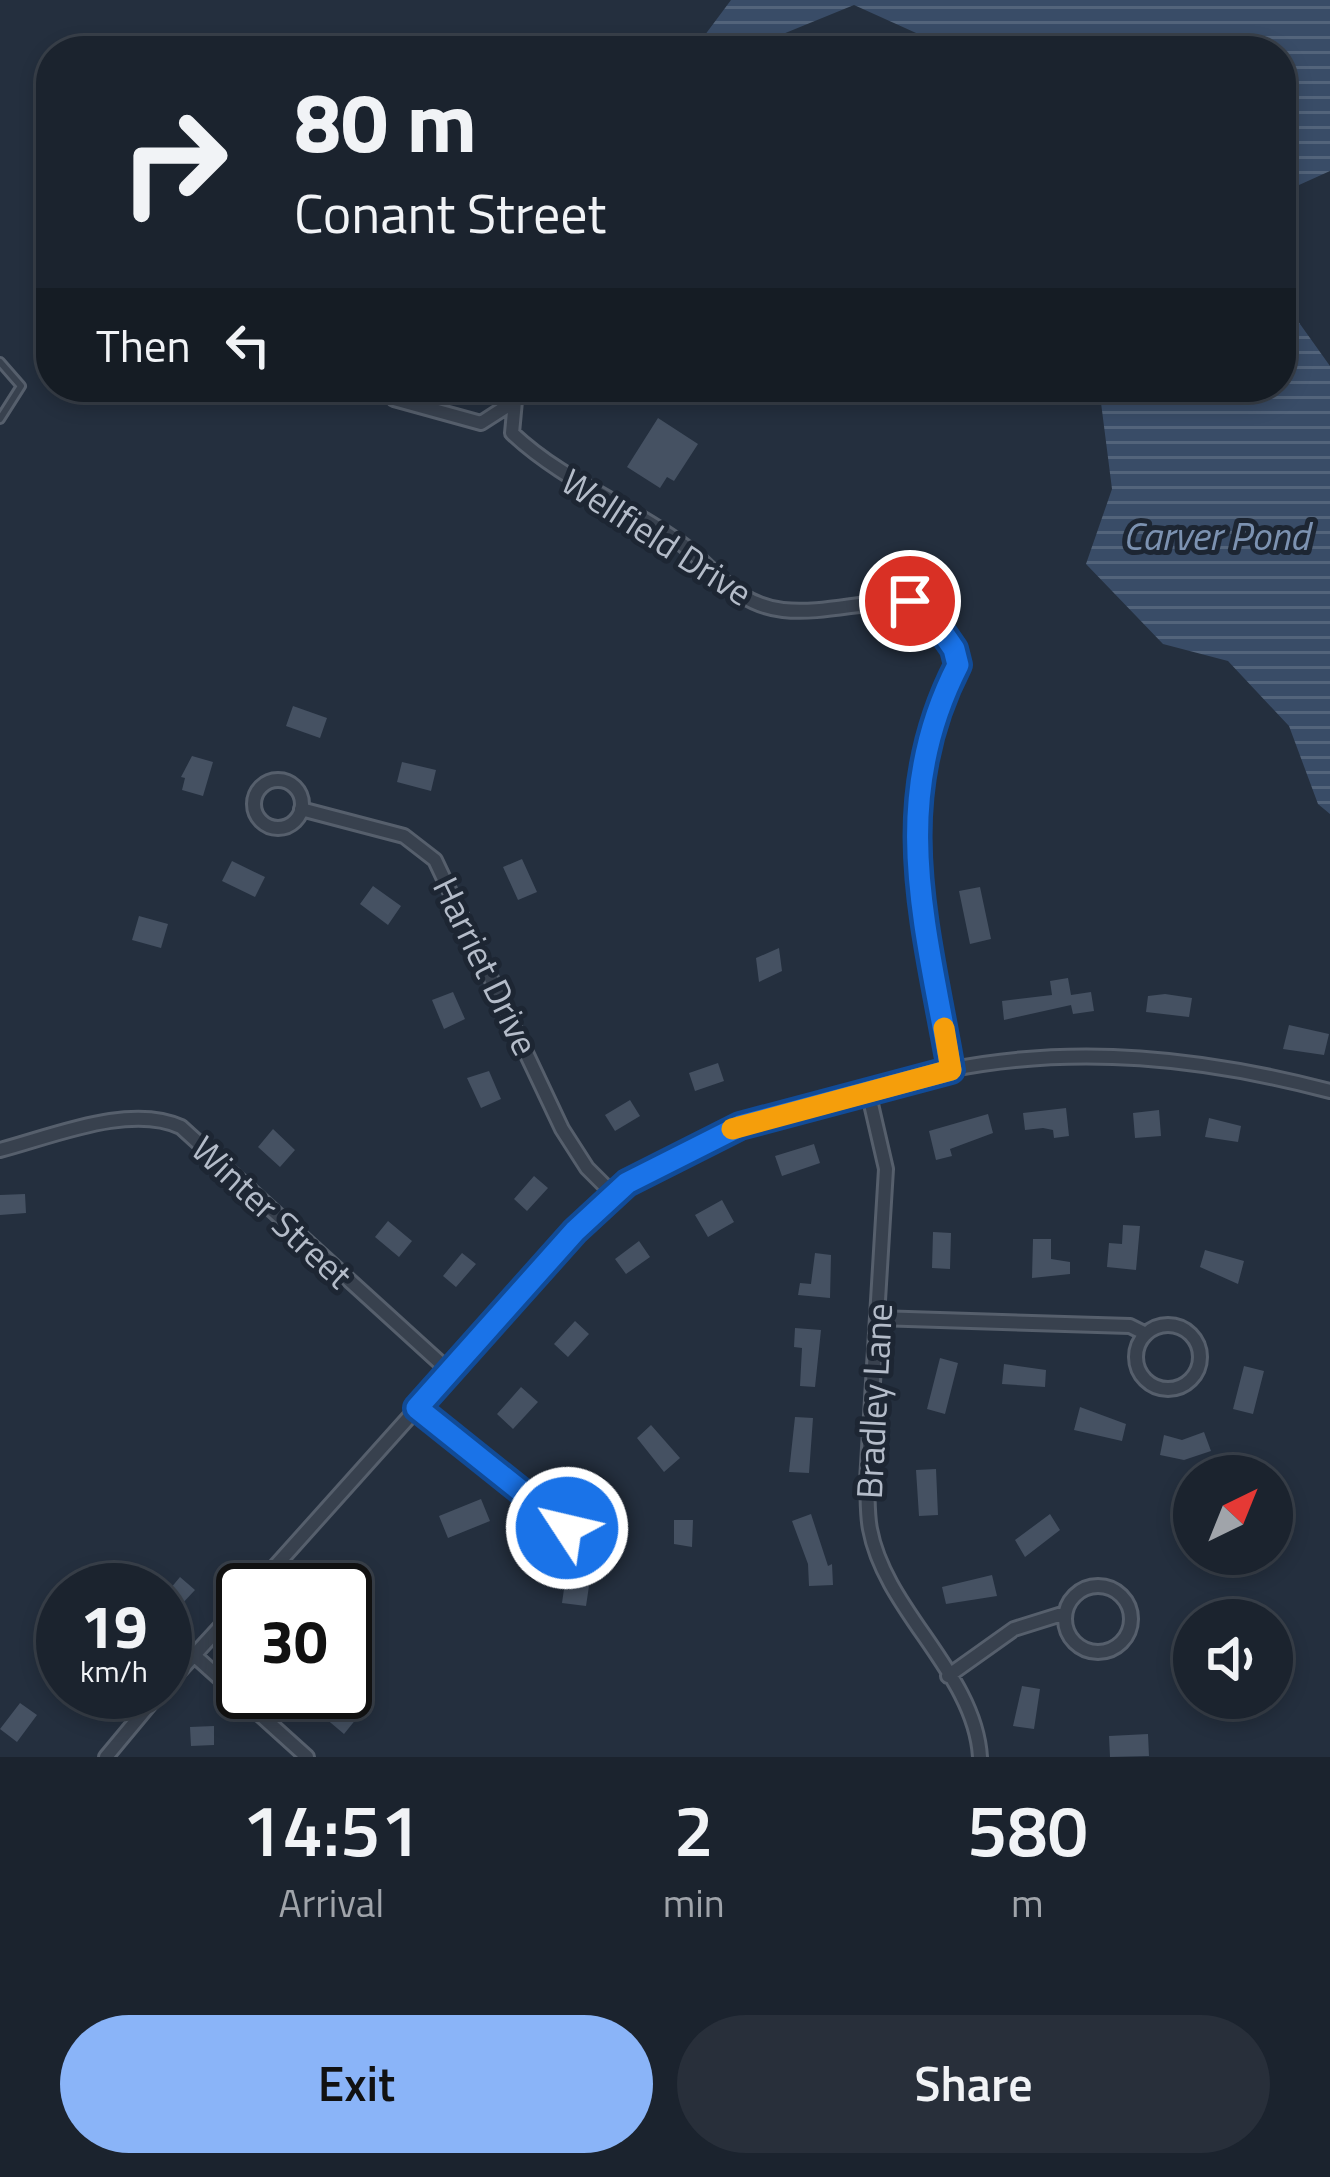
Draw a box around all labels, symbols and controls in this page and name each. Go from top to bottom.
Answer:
text: 80 m [294,57,477,185]
icon: right [96,84,252,240]
text: Conant Street [294,172,606,254]
text: Then [96,311,191,379]
icon: left [215,312,281,378]
street label: Wellfield Drive [551,454,764,619]
water label: Carver Pond [1123,506,1314,565]
pin [859,550,961,652]
icon: arrive [877,568,943,634]
street label: Harriet Drive [420,867,553,1064]
street label: Winter Street [179,1122,366,1301]
street label: Bradley Lane [841,1302,906,1500]
north arrow [1173,1455,1293,1575]
map controls [1173,1455,1293,1719]
position arrow [504,1465,630,1591]
speed limit sign: 30 [216,1563,372,1719]
text: 19 [80,1580,148,1671]
button: sound [1173,1599,1293,1719]
text: km/h [80,1648,148,1694]
text: 14:51 [242,1774,421,1884]
text: 2 [674,1774,714,1884]
text: 580 [967,1774,1088,1884]
text: Arrival [278,1873,384,1932]
text: min [663,1873,725,1932]
text: m [1011,1873,1044,1932]
button: Exit [60,2015,653,2153]
button: Share [677,2015,1270,2153]

